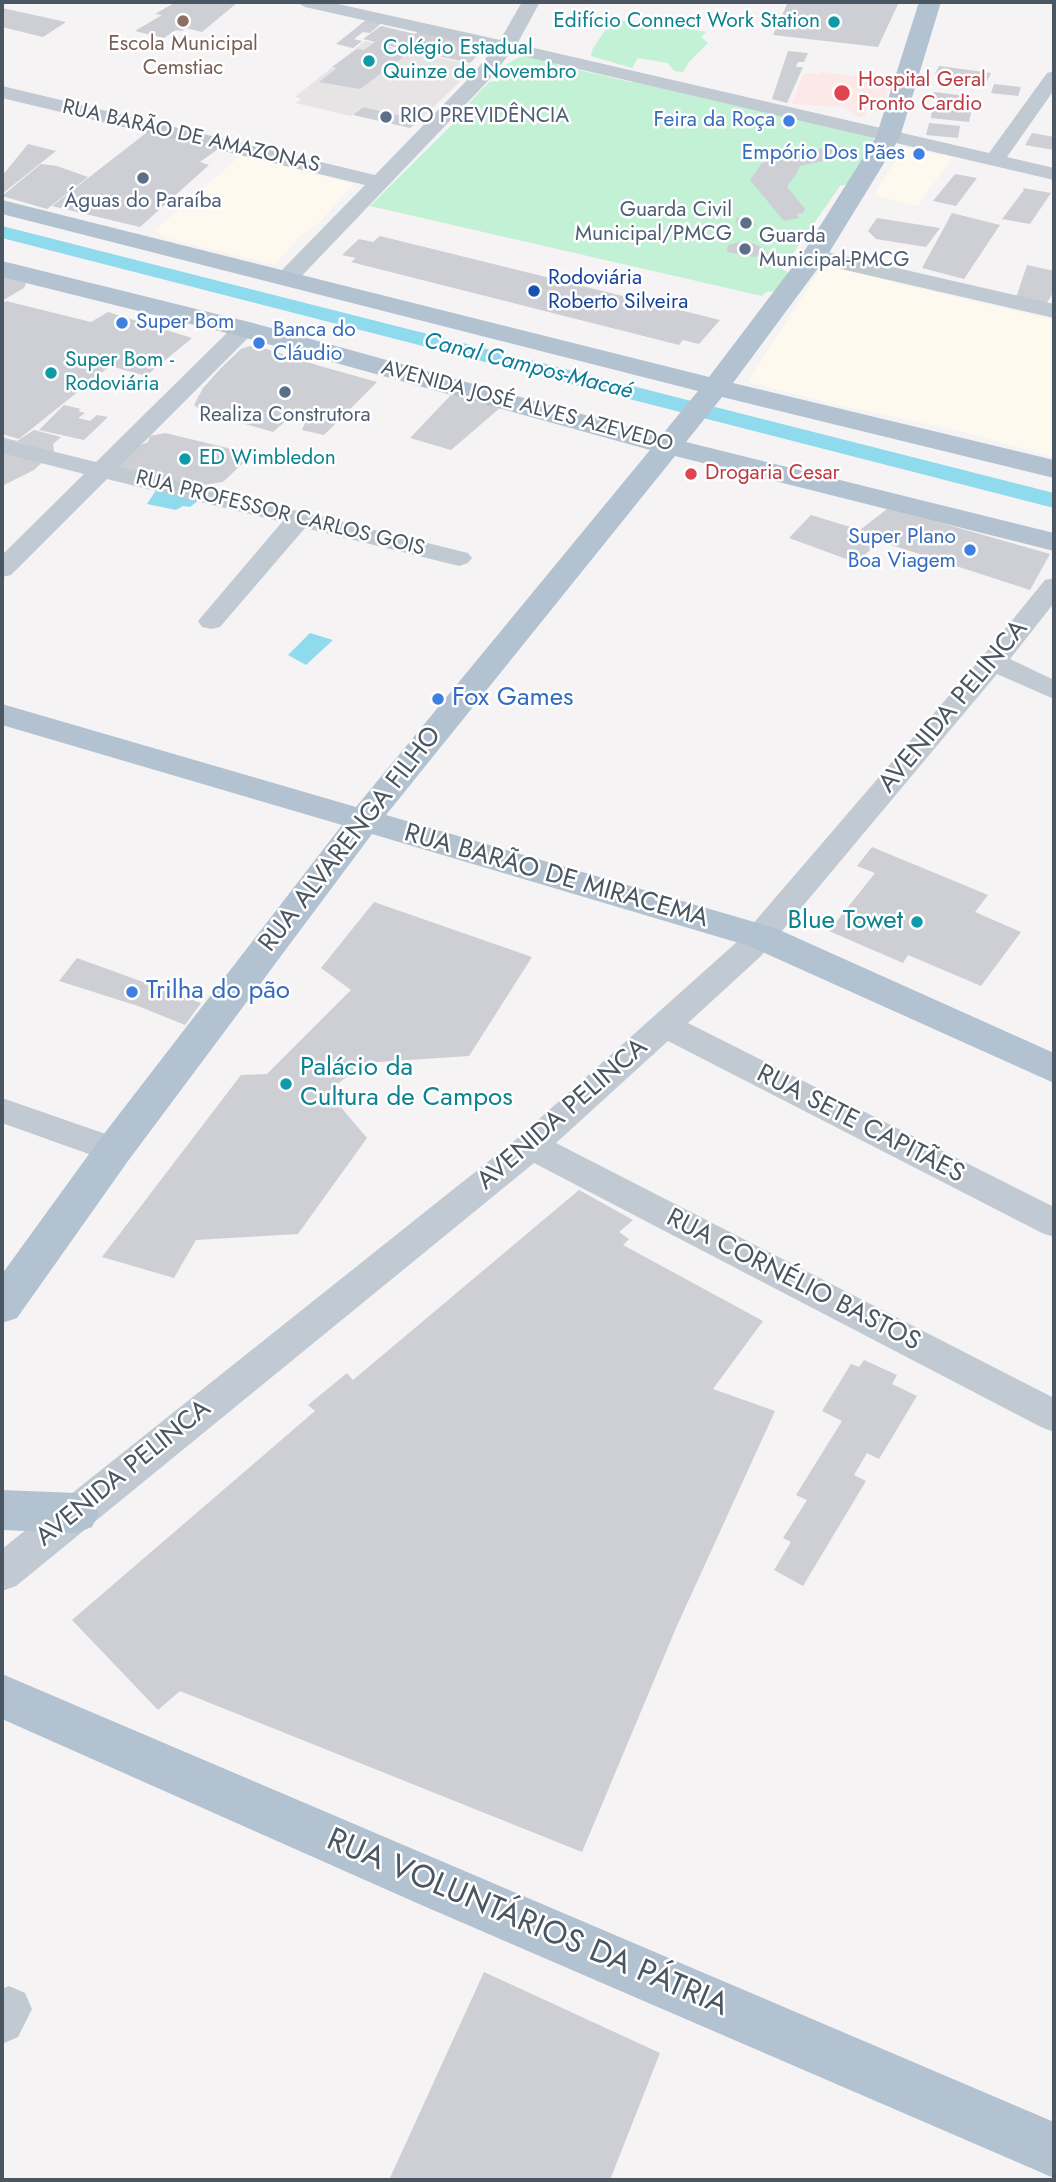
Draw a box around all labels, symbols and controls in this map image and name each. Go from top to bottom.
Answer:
place label: Edifício Connect Work Station [553,9,820,35]
marker: Escola Municipal Cemstiac [175,13,191,29]
marker: Edifício Connect Work Station [826,14,842,30]
place label: Escola Municipal Cemstiac [108,32,258,82]
place label: Colégio Estadual Quinze de Novembro [383,36,577,86]
marker: Colégio Estadual Quinze de Novembro [361,53,377,69]
place label: Hospital Geral Pronto Cardio [858,68,986,118]
marker: Hospital Geral Pronto Cardio [832,83,852,103]
street label: RUA BARÃO DE AMAZONAS [60,95,322,179]
place label: RIO PREVIDÊNCIA [400,104,569,130]
place label: Feira da Roça [654,108,775,134]
marker: RIO PREVIDÊNCIA [378,109,394,125]
marker: Feira da Roça [781,113,797,129]
place label: Empório Dos Pães [742,141,905,167]
marker: Empório Dos Pães [911,146,927,162]
marker: Águas do Paraíba [135,170,151,186]
place label: Águas do Paraíba [64,189,222,215]
place label: Guarda Civil Municipal/PMCG [575,198,732,248]
marker: Guarda Civil Municipal/PMCG [738,215,754,231]
place label: Guarda Municipal-PMCG [759,224,910,274]
marker: Guarda Municipal-PMCG [737,241,753,257]
place label: Rodoviária Roberto Silveira [548,266,688,316]
marker: Rodoviária Roberto Silveira [526,283,542,299]
place label: Super Bom [136,310,234,336]
marker: Super Bom [114,315,130,331]
place label: Banca do Cláudio [273,318,356,368]
water label: Canal Campos-Macaé [421,328,635,406]
marker: Banca do Cláudio [251,335,267,351]
place label: Super Bom - Rodoviária [65,348,174,398]
street label: AVENIDA JOSÉ ALVES AZEVEDO [378,356,676,458]
marker: Super Bom - Rodoviária [43,365,59,381]
marker: Realiza Construtora [277,384,293,400]
place label: Realiza Construtora [199,403,371,429]
place label: ED Wimbledon [199,446,336,472]
marker: ED Wimbledon [177,451,193,467]
place label: Drogaria Cesar [705,461,840,487]
street label: RUA PROFESSOR CARLOS GOIS [133,466,427,562]
marker: Drogaria Cesar [683,466,699,482]
place label: Super Plano Boa Viagem [848,525,956,575]
marker: Super Plano Boa Viagem [962,542,978,558]
street label: AVENIDA PELINCA [873,614,1035,800]
place label: Fox Games [452,683,574,715]
marker: Fox Games [430,691,446,707]
street label: RUA ALVARENGA FILHO [253,721,449,959]
street label: RUA BARÃO DE MIRACEMA [400,819,712,935]
place label: Blue Towet [787,906,903,938]
marker: Blue Towet [909,914,925,930]
place label: Trilha do pão [146,976,290,1008]
marker: Trilha do pão [124,984,140,1000]
street label: AVENIDA PELINCA [471,1032,655,1198]
place label: Palácio da Cultura de Campos [300,1053,513,1114]
street label: RUA SETE CAPITÃES [751,1059,969,1191]
marker: Palácio da Cultura de Campos [278,1076,294,1092]
street label: RUA CORNÉLIO BASTOS [661,1203,925,1359]
street label: AVENIDA PELINCA [30,1394,218,1554]
street label: RUA VOLUNTÁRIOS DA PÁTRIA [321,1822,733,2026]

